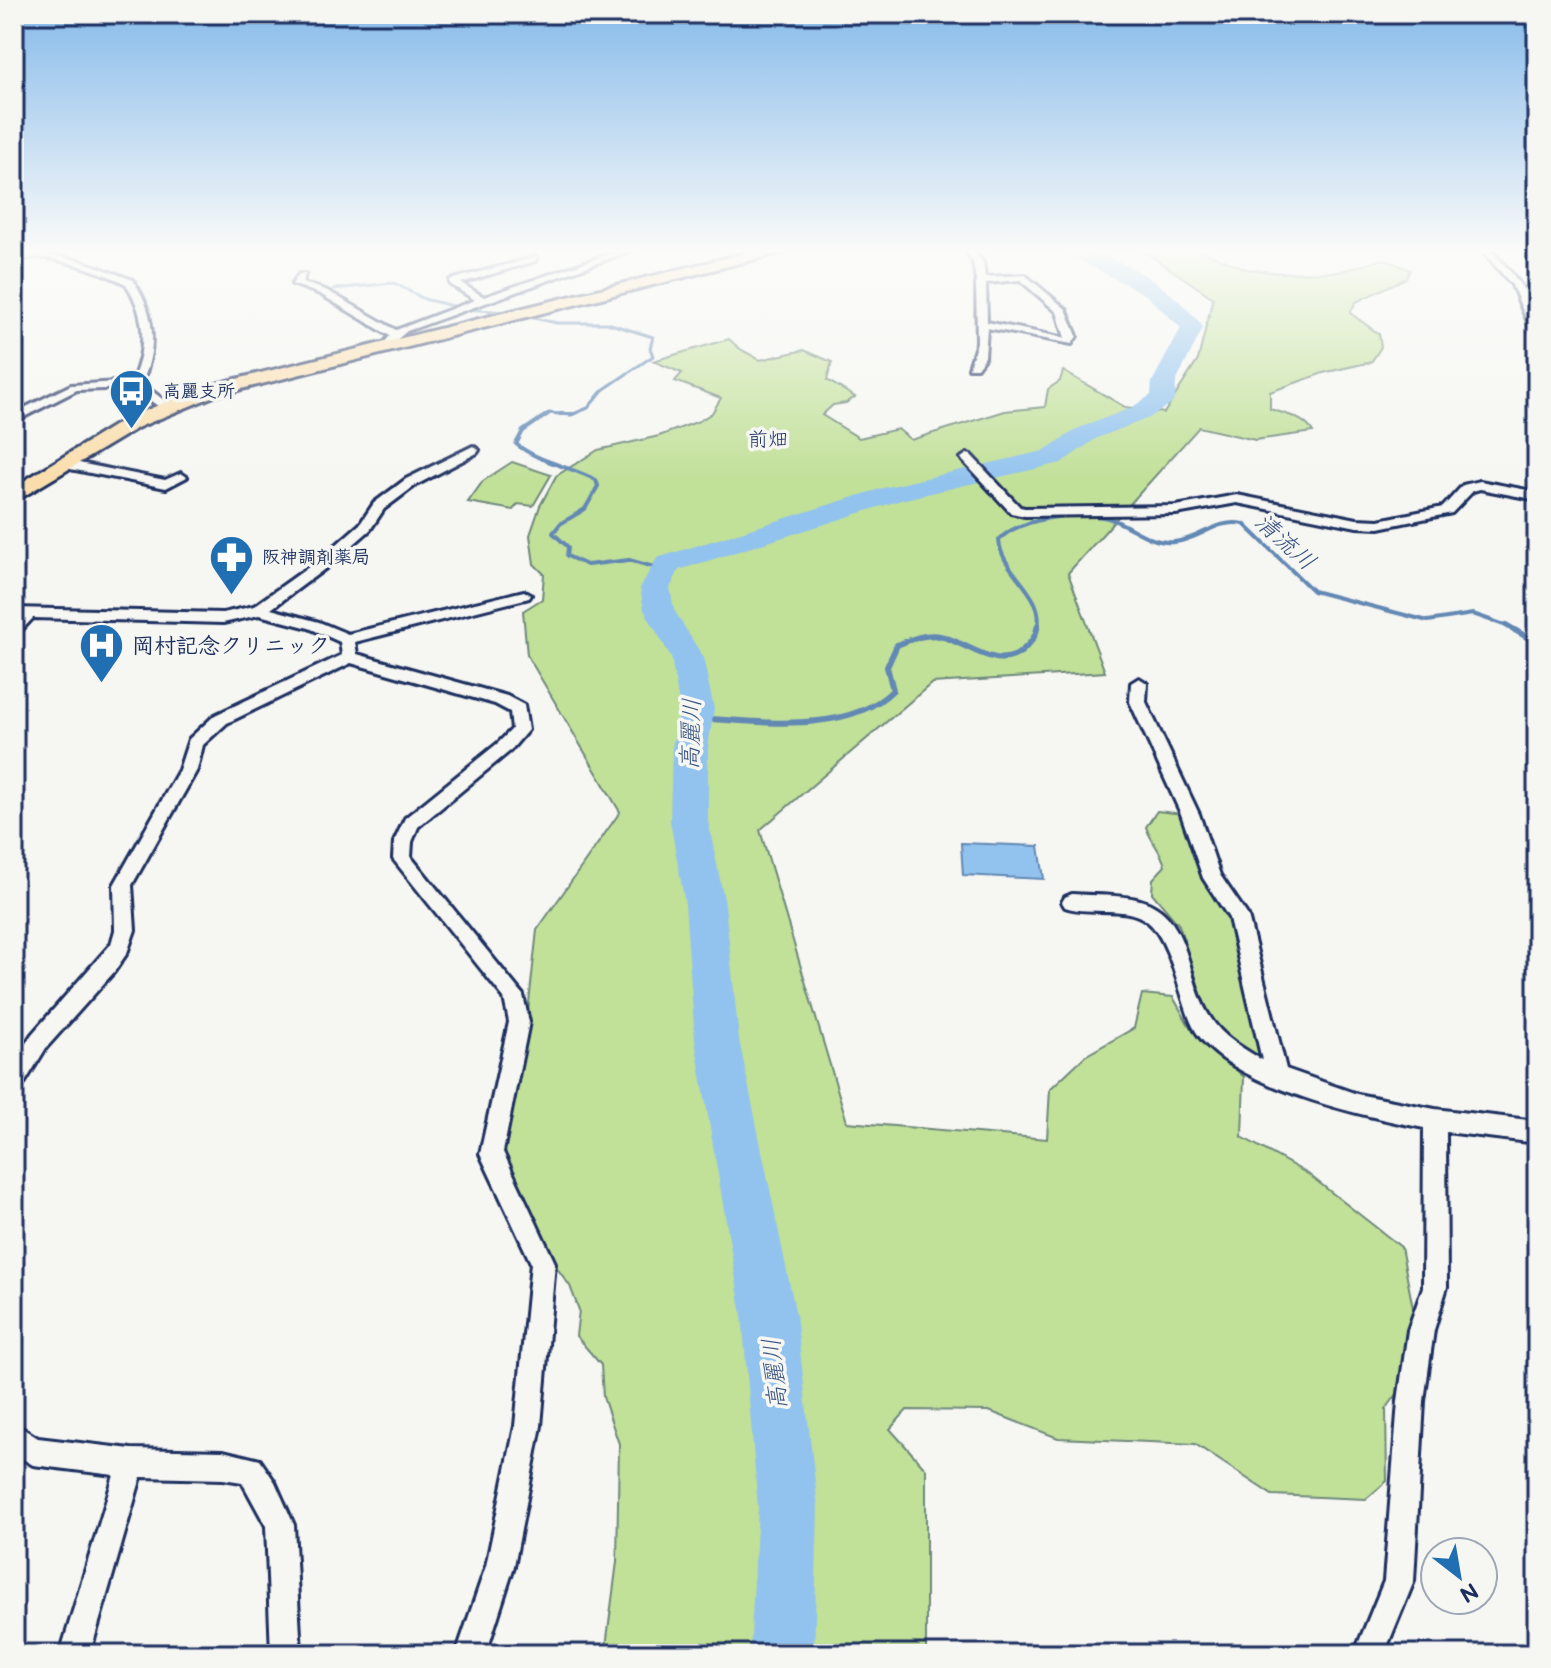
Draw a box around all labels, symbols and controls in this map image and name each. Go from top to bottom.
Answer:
bus stop icon: 高麗支所 [108,367,156,430]
place label: 高麗支所 [163,381,235,402]
district label: 前畑 [748,428,788,452]
water label: 清流川 [1249,507,1321,577]
pharmacy icon: 阪神調剤薬局 [207,533,255,596]
place label: 阪神調剤薬局 [262,547,370,568]
hospital icon: 岡村記念クリニック [77,622,125,685]
place label: 岡村記念クリニック [132,633,330,660]
water label: 高麗川 [675,698,707,770]
water label: 高麗川 [757,1337,793,1411]
north arrow [1419,1536,1499,1616]
text: N [1454,1576,1483,1608]

